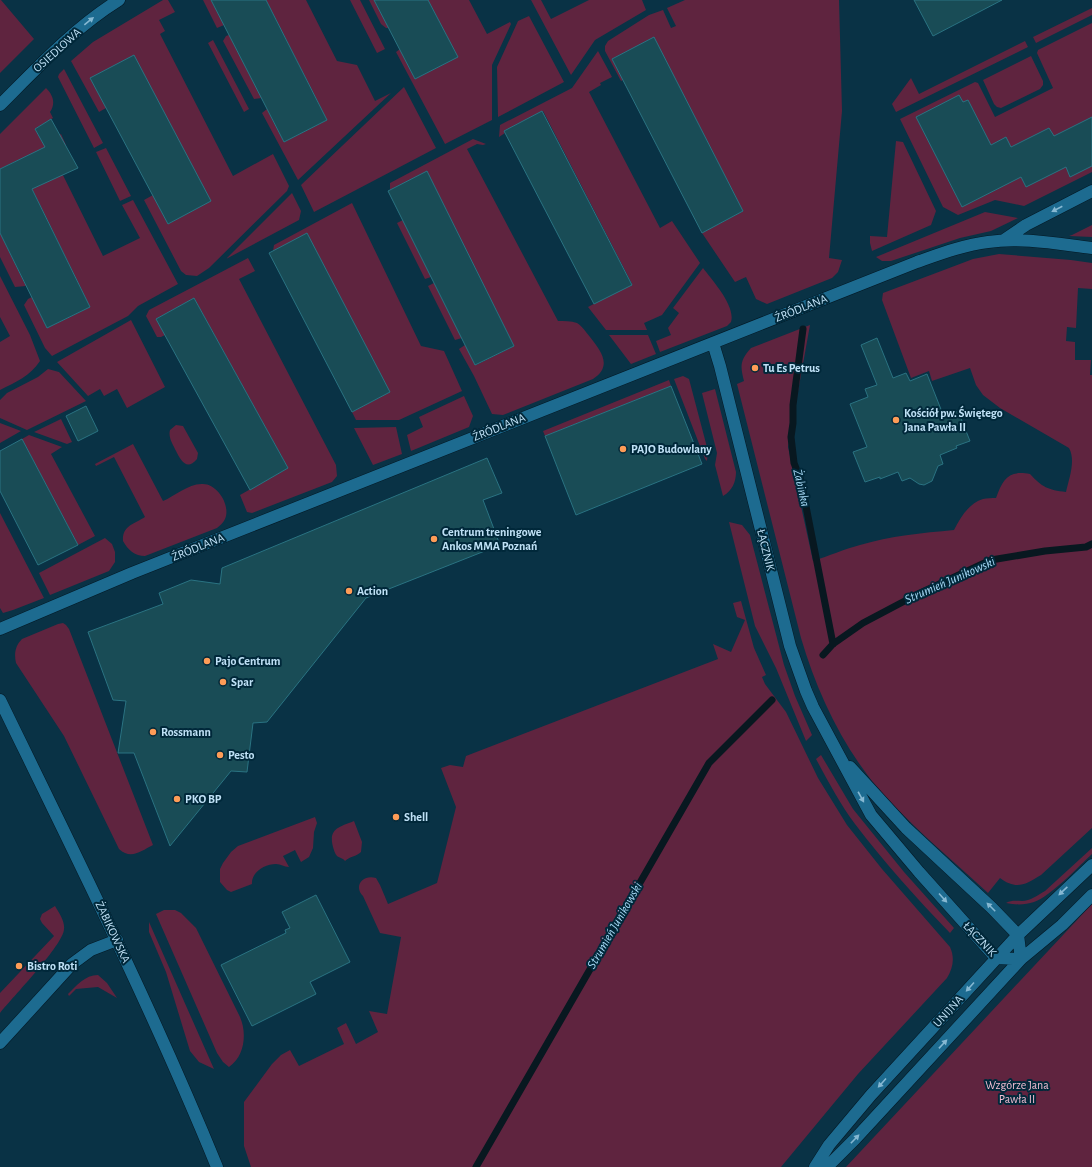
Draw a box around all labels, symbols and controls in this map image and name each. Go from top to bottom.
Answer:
one-way arrow [84,17,95,25]
street label: OSIEDLOWA [31,26,83,74]
one-way arrow [1052,206,1063,212]
street label: ŹRÓDLANA [773,291,829,324]
place label: Tu Es Petrus [763,362,820,374]
marker: Tu Es Petrus [750,363,760,373]
place label: Kościół pw. Świętego Jana Pawła II [904,405,1003,433]
street label: ŹRÓDLANA [471,410,527,443]
marker: Kościół pw. Świętego Jana Pawła II [891,415,901,425]
place label: PAJO Budowlany [631,443,712,456]
marker: PAJO Budowlany [618,444,628,454]
water label: Żabinka [790,468,813,508]
place label: Centrum treningowe Ankos MMA Poznań [442,526,542,552]
street label: ŁĄCZNIK [755,528,777,572]
street label: ŹRÓDLANA [170,530,226,563]
marker: Centrum treningowe Ankos MMA Poznań [429,534,439,544]
water label: Strumień Junikowski [903,555,997,607]
place label: Action [357,585,388,597]
marker: Action [344,586,354,596]
place label: Pajo Centrum [215,655,281,668]
marker: Pajo Centrum [202,656,212,666]
place label: Spar [231,676,254,688]
marker: Spar [218,677,228,687]
place label: Rossmann [161,726,211,738]
marker: Rossmann [148,727,158,737]
place label: Pesto [228,749,255,761]
marker: Pesto [215,750,225,760]
one-way arrow [858,791,864,803]
place label: PKO BP [185,793,222,805]
marker: PKO BP [172,794,182,804]
place label: Shell [404,811,428,823]
marker: Shell [391,812,401,822]
water label: Strumień Junikowski [585,881,645,971]
one-way arrow [1058,886,1068,896]
one-way arrow [938,893,947,903]
street label: ŻABIKOWSKA [94,899,133,965]
one-way arrow [986,902,996,912]
street label: ŁĄCZNIK [961,919,999,959]
place label: Bistro Roti [27,960,77,972]
marker: Bistro Roti [14,961,24,971]
one-way arrow [965,982,975,992]
street label: UNIJNA [931,993,965,1029]
one-way arrow [938,1039,948,1049]
one-way arrow [878,1078,887,1088]
park label: Wzgórze Jana Pawła II [985,1079,1049,1105]
one-way arrow [850,1134,860,1144]

